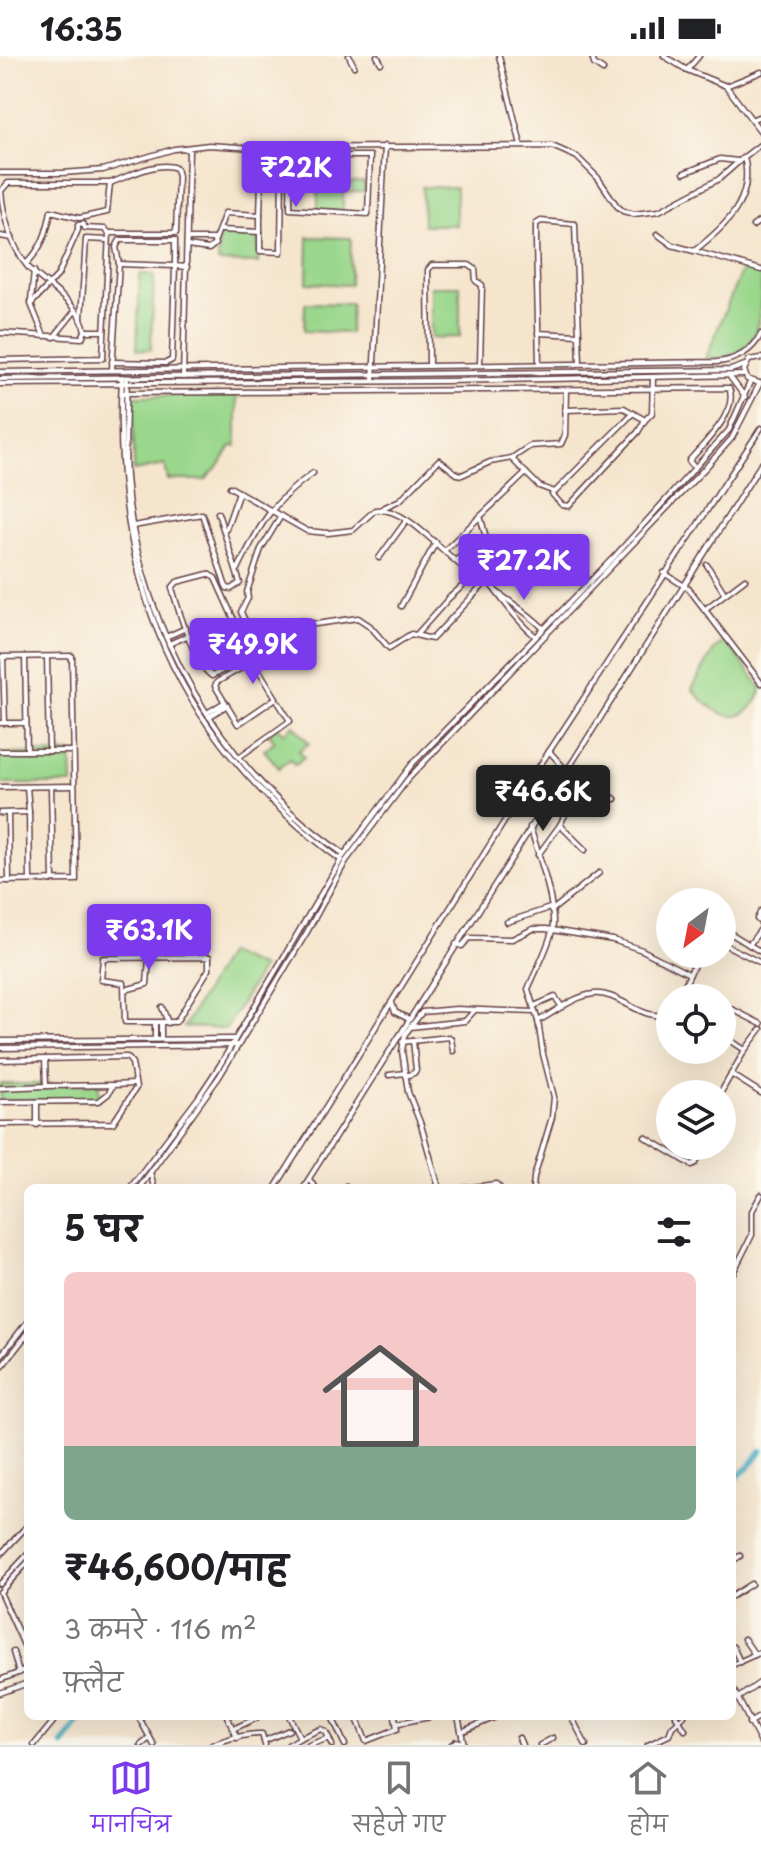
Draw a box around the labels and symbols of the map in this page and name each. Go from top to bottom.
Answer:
pin: ₹22K [249,141,343,209]
pin: ₹27.2K [459,534,589,602]
pin: ₹49.9K [188,618,318,686]
pin: ₹46.6K [478,765,608,833]
north arrow [656,888,736,968]
pin: ₹63.1K [84,904,214,972]

